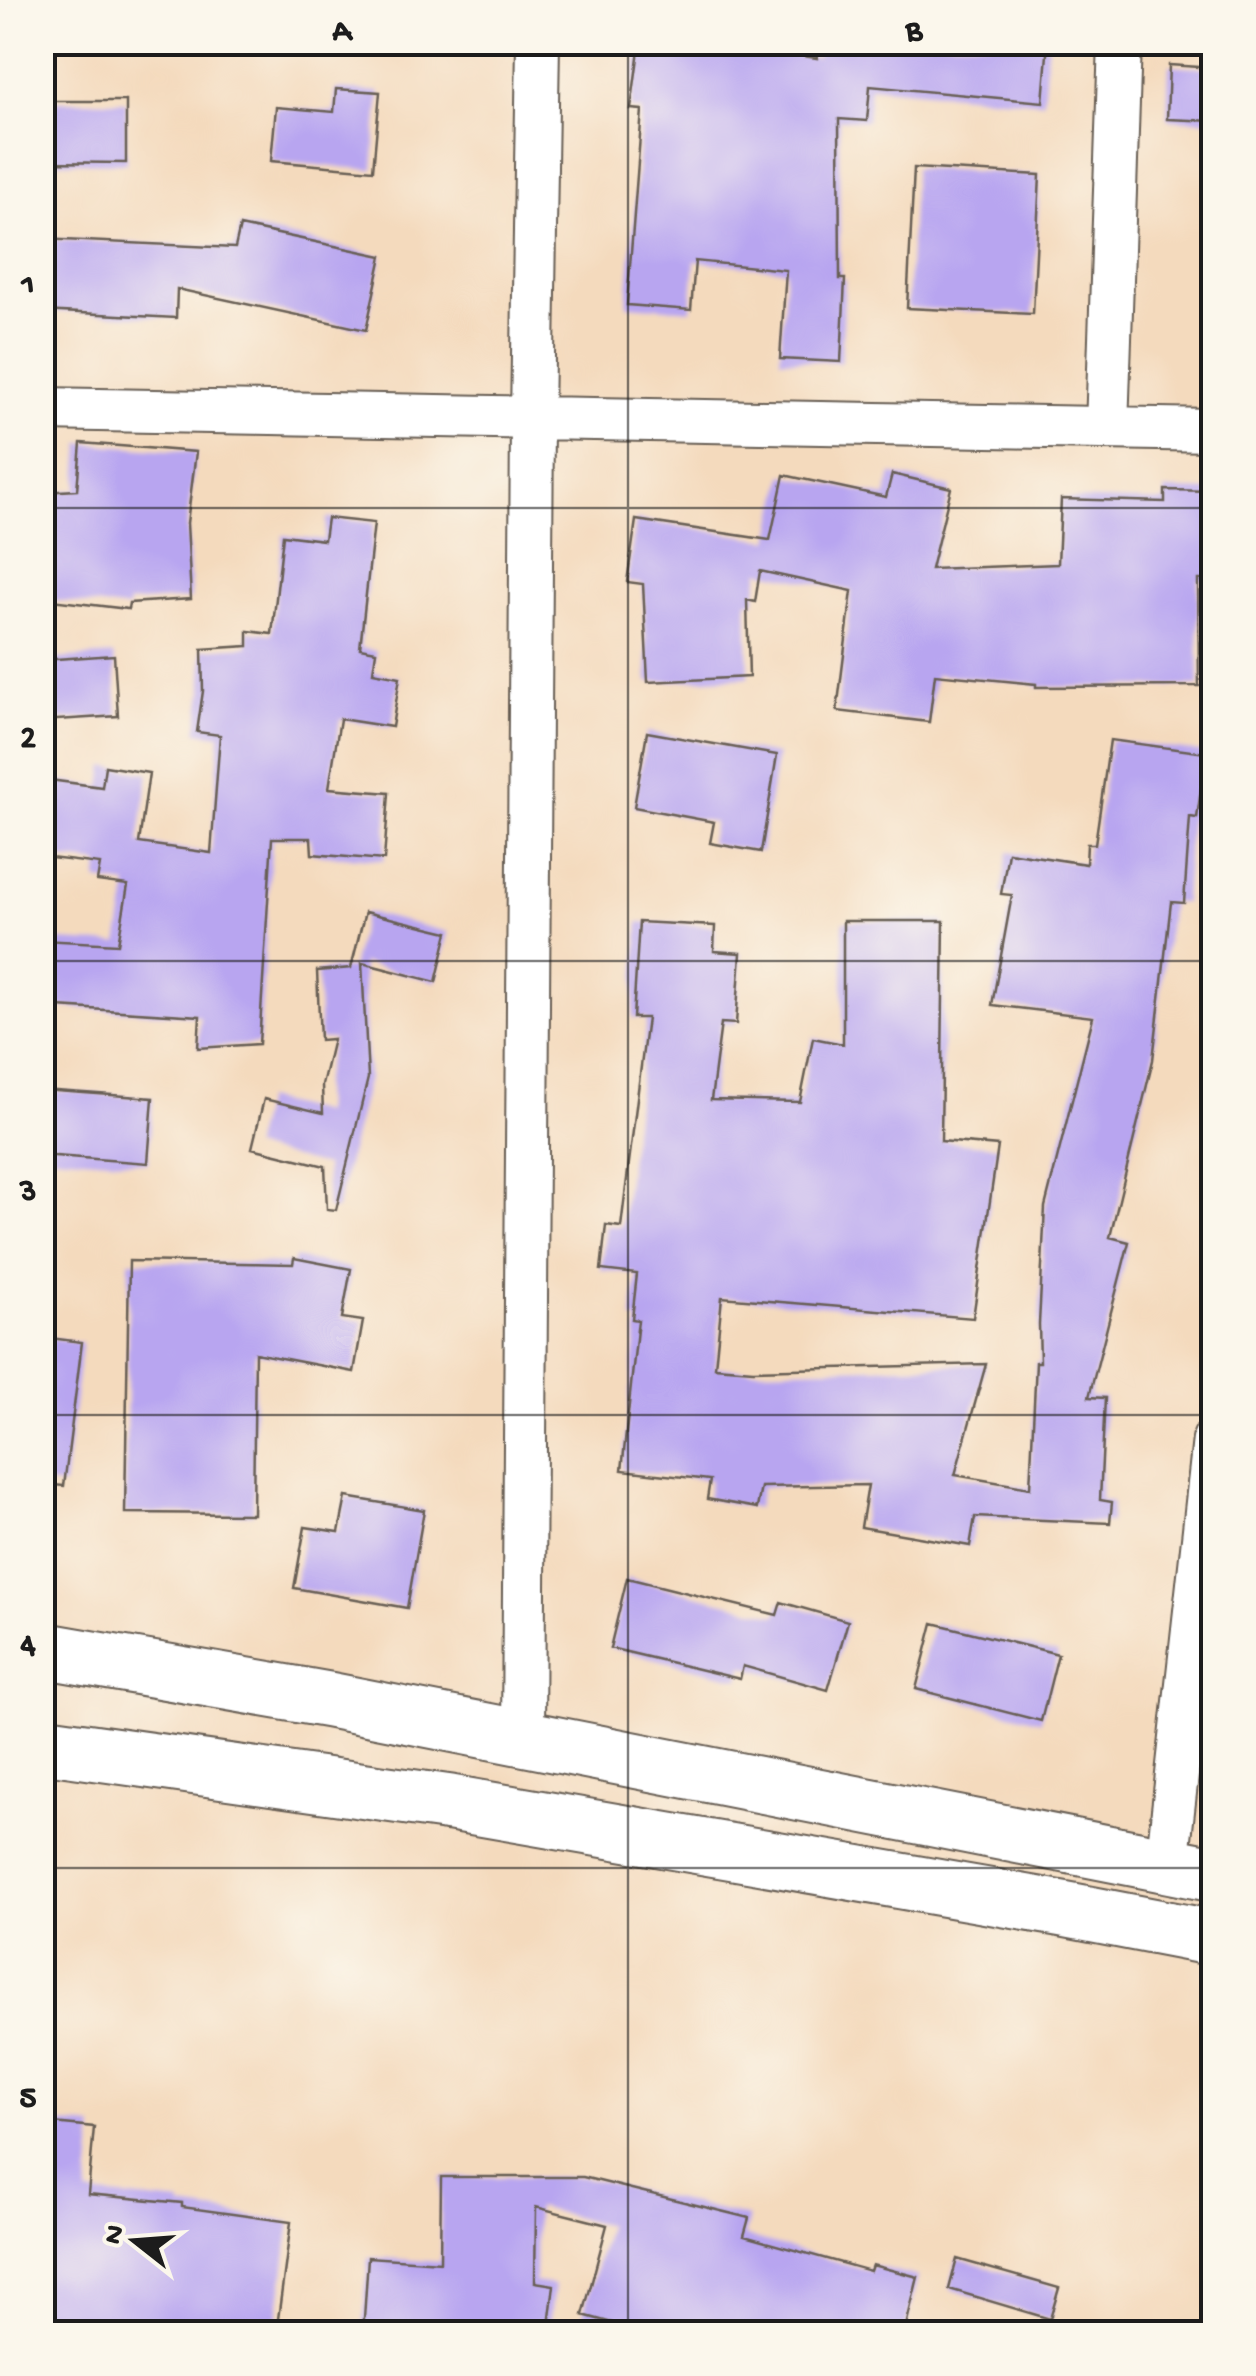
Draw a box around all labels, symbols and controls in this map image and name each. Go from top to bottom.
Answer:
text: A [332,14,354,52]
text: B [905,14,924,52]
text: 1 [21,268,34,306]
text: 2 [20,721,36,759]
text: 3 [19,1174,36,1212]
text: 4 [19,1628,36,1666]
text: 5 [20,2081,37,2119]
north arrow [85,2191,185,2291]
text: N [97,2221,134,2249]

